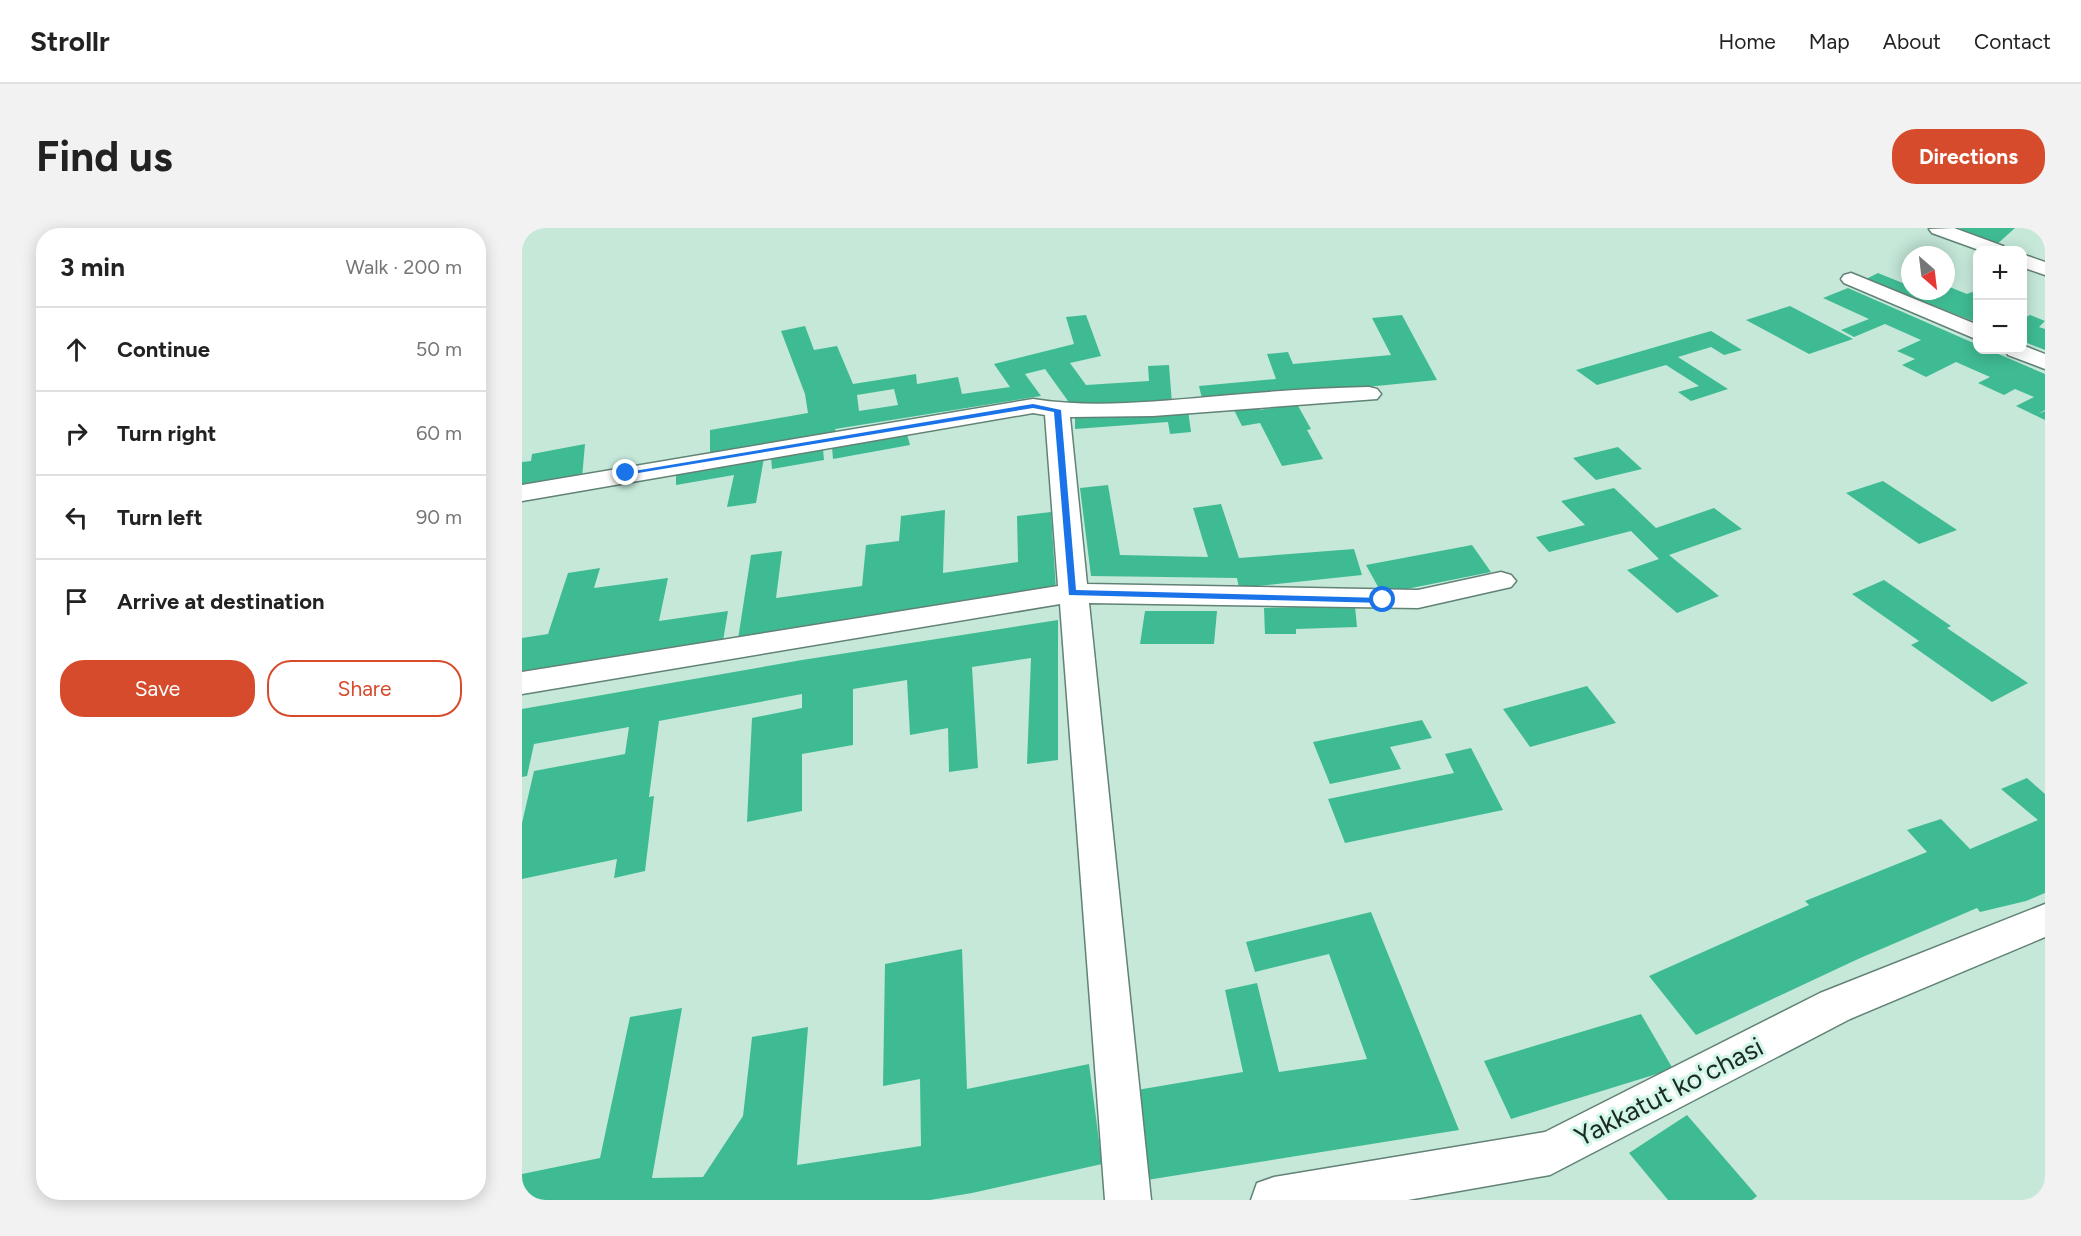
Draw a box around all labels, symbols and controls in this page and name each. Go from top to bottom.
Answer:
text: Strollr [30,24,110,58]
text: Home [1719,29,1776,54]
text: Map [1809,29,1850,54]
text: About [1883,29,1941,54]
text: Contact [1974,29,2051,54]
button: Directions [1892,129,2045,184]
text: Find us [36,131,173,182]
north arrow [1901,246,1955,300]
map controls [1973,246,2027,354]
button: + [1973,246,2027,300]
text: 3 min [60,251,125,283]
text: Walk · 200 m [346,255,462,279]
button: − [1973,300,2027,354]
icon: ahead [60,333,93,366]
text: Continue [117,336,210,363]
text: 50 m [416,337,462,361]
icon: right [60,417,93,450]
text: Turn right [117,420,216,447]
text: 60 m [416,421,462,445]
route end [612,459,638,485]
icon: left [60,501,93,534]
text: Turn left [117,504,203,531]
text: 90 m [416,505,462,529]
icon: arrive [60,585,93,618]
route start [1369,586,1395,612]
text: Arrive at destination [117,588,325,615]
button: Save [60,660,255,717]
button: Share [267,660,462,717]
street label: Yakkatut koʻchasi [1569,1030,1768,1153]

